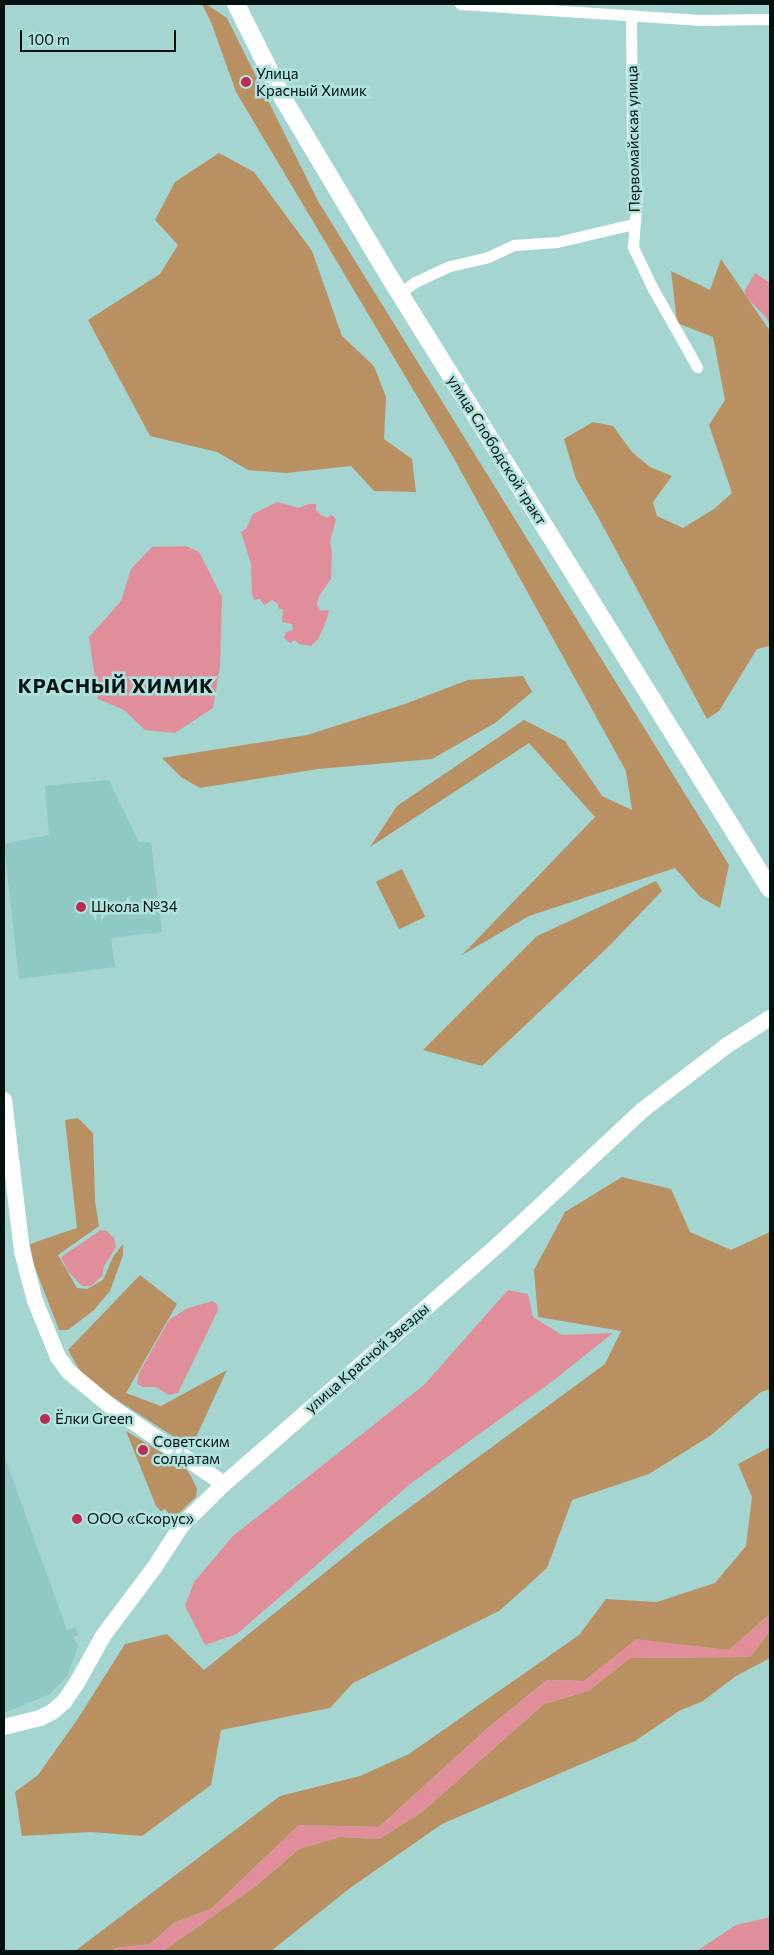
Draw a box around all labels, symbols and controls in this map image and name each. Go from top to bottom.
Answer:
scale bar [22,20,179,52]
text: 100 m [28,30,70,48]
place label: Улица Красный Химик [256,64,367,99]
street label: Первомайская улица [623,65,643,213]
marker: Улица Красный Химик [240,76,252,88]
street label: улица Слободской тракт [444,372,550,528]
district label: КРАСНЫЙ ХИМИК [16,673,216,697]
place label: Школа №34 [91,898,178,916]
marker: Школа №34 [75,901,87,913]
street label: улица Красной Звезды [301,1299,433,1417]
place label: Ёлки Green [55,1410,133,1428]
marker: Ёлки Green [39,1413,51,1425]
place label: Советским солдатам [153,1432,230,1467]
marker: Советским солдатам [137,1444,149,1456]
place label: ООО «Скорус» [87,1510,194,1528]
marker: ООО «Скорус» [71,1513,83,1525]

